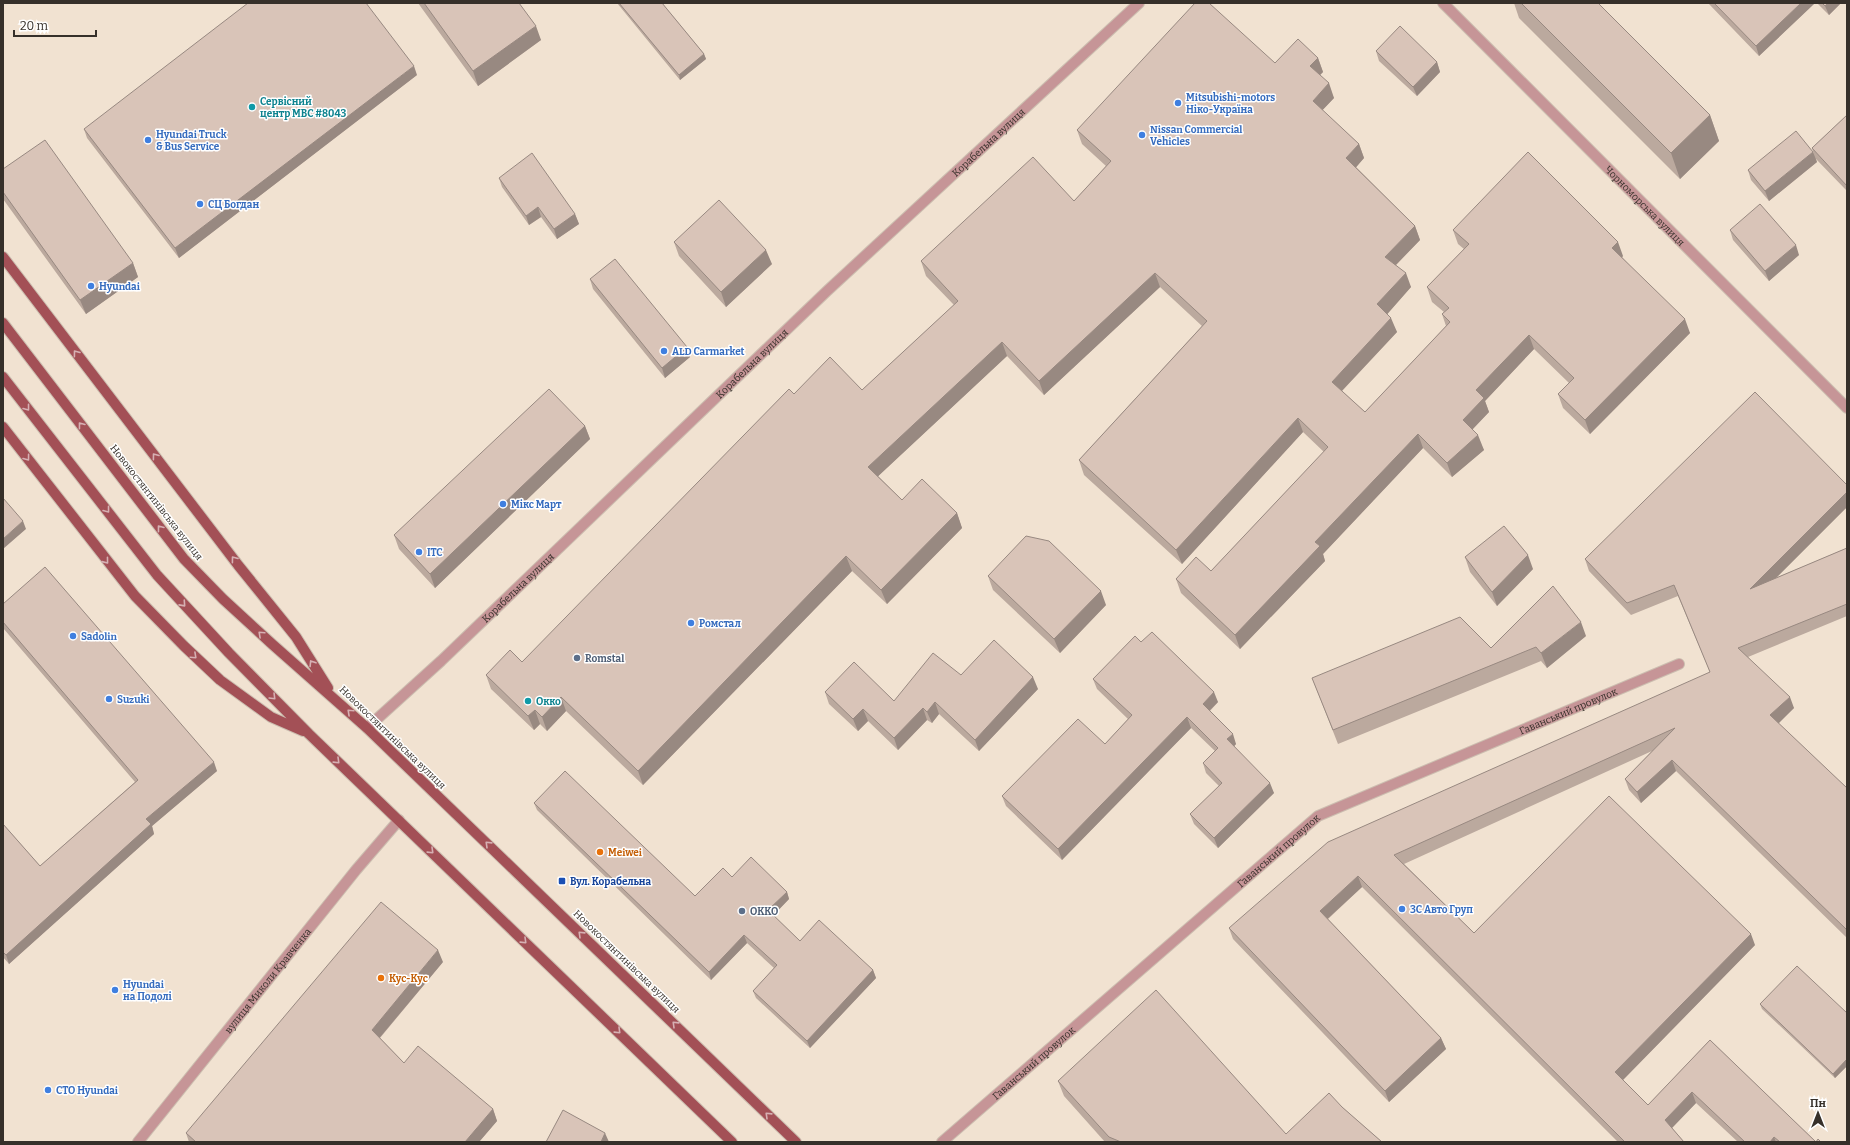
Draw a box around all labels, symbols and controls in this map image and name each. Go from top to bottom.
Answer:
scale bar [14,12,96,38]
text: 20 m [20,19,49,33]
place label: Mitsubishi-motors Ніко-Україна [1186,92,1275,116]
place label: Сервісний центр МВС #8043 [260,96,347,120]
marker: Mitsubishi-motors Ніко-Україна [1173,98,1183,108]
marker: Сервісний центр МВС #8043 [247,102,257,112]
street label: Корабельна вулиця [950,106,1028,180]
place label: Nissan Commercial Vehicles [1150,124,1242,148]
place label: Hyundai Truck & Bus Service [156,129,227,153]
marker: Nissan Commercial Vehicles [1137,130,1147,140]
marker: Hyundai Truck & Bus Service [143,135,153,145]
street label: Чорноморська вулиця [1602,164,1687,249]
marker: СЦ Богдан [195,199,205,209]
place label: СЦ Богдан [208,199,259,211]
marker: Hyundai [86,281,96,291]
place label: Hyundai [99,281,141,293]
street label: Корабельна вулиця [714,326,791,401]
marker: ALD Carmarket [659,346,669,356]
place label: ALD Carmarket [672,346,745,358]
one-way arrow [74,350,81,357]
one-way arrow [22,403,29,410]
one-way arrow [79,422,86,429]
street label: Новокостянтинівська вулиця [107,443,205,563]
one-way arrow [22,453,29,460]
one-way arrow [153,454,160,461]
marker: Мікс Март [498,499,508,509]
place label: Мікс Март [511,499,562,511]
one-way arrow [102,506,109,513]
one-way arrow [158,525,165,532]
marker: ITC [414,547,424,557]
place label: ITC [427,547,443,559]
street label: Корабельна вулиця [480,551,557,626]
one-way arrow [102,556,109,563]
one-way arrow [232,557,239,564]
one-way arrow [178,599,185,606]
marker: Ромстал [686,618,696,628]
place label: Ромстал [699,618,741,630]
marker: Sadolin [68,631,78,641]
place label: Sadolin [81,631,118,643]
one-way arrow [258,631,266,639]
one-way arrow [189,651,197,659]
marker: Romstal [572,653,582,663]
place label: Romstal [585,653,624,665]
one-way arrow [310,660,317,667]
street label: Новокостянтинівська вулиця [337,684,448,792]
street label: Гаванський провулок [1518,686,1619,738]
one-way arrow [268,692,276,700]
marker: Suzuki [104,694,114,704]
place label: Suzuki [117,694,150,706]
marker: Окко [523,696,533,706]
place label: Окко [536,696,561,708]
one-way arrow [347,709,355,717]
one-way arrow [332,756,340,763]
street label: Гаванський провулок [1235,812,1323,890]
one-way arrow [485,841,493,849]
one-way arrow [426,846,434,854]
marker: Meiwei [595,847,605,857]
place label: Meiwei [608,847,643,859]
marker: Вул. Корабельна [557,876,567,886]
place label: Вул. Корабельна [570,876,652,888]
marker: ЗС Авто Груп [1397,904,1407,914]
place label: ЗС Авто Груп [1410,904,1473,916]
marker: ОККО [737,906,747,916]
place label: ОККО [750,906,778,918]
street label: Новокостянтинівська вулиця [571,908,682,1016]
street label: вулиця Миколи Кравченка [223,926,314,1036]
one-way arrow [578,931,586,939]
one-way arrow [519,936,527,944]
marker: Кус-Кус [376,973,386,983]
place label: Кус-Кус [389,973,428,985]
place label: Hyundai на Подолі [123,979,173,1003]
marker: Hyundai на Подолі [110,985,120,995]
one-way arrow [672,1021,680,1029]
street label: Гаванський провулок [990,1024,1078,1103]
one-way arrow [613,1027,621,1034]
marker: СТО Hyundai [43,1085,53,1095]
place label: СТО Hyundai [56,1085,119,1097]
north arrow [1798,1093,1838,1133]
text: Пн [1810,1097,1827,1110]
one-way arrow [765,1112,773,1120]

